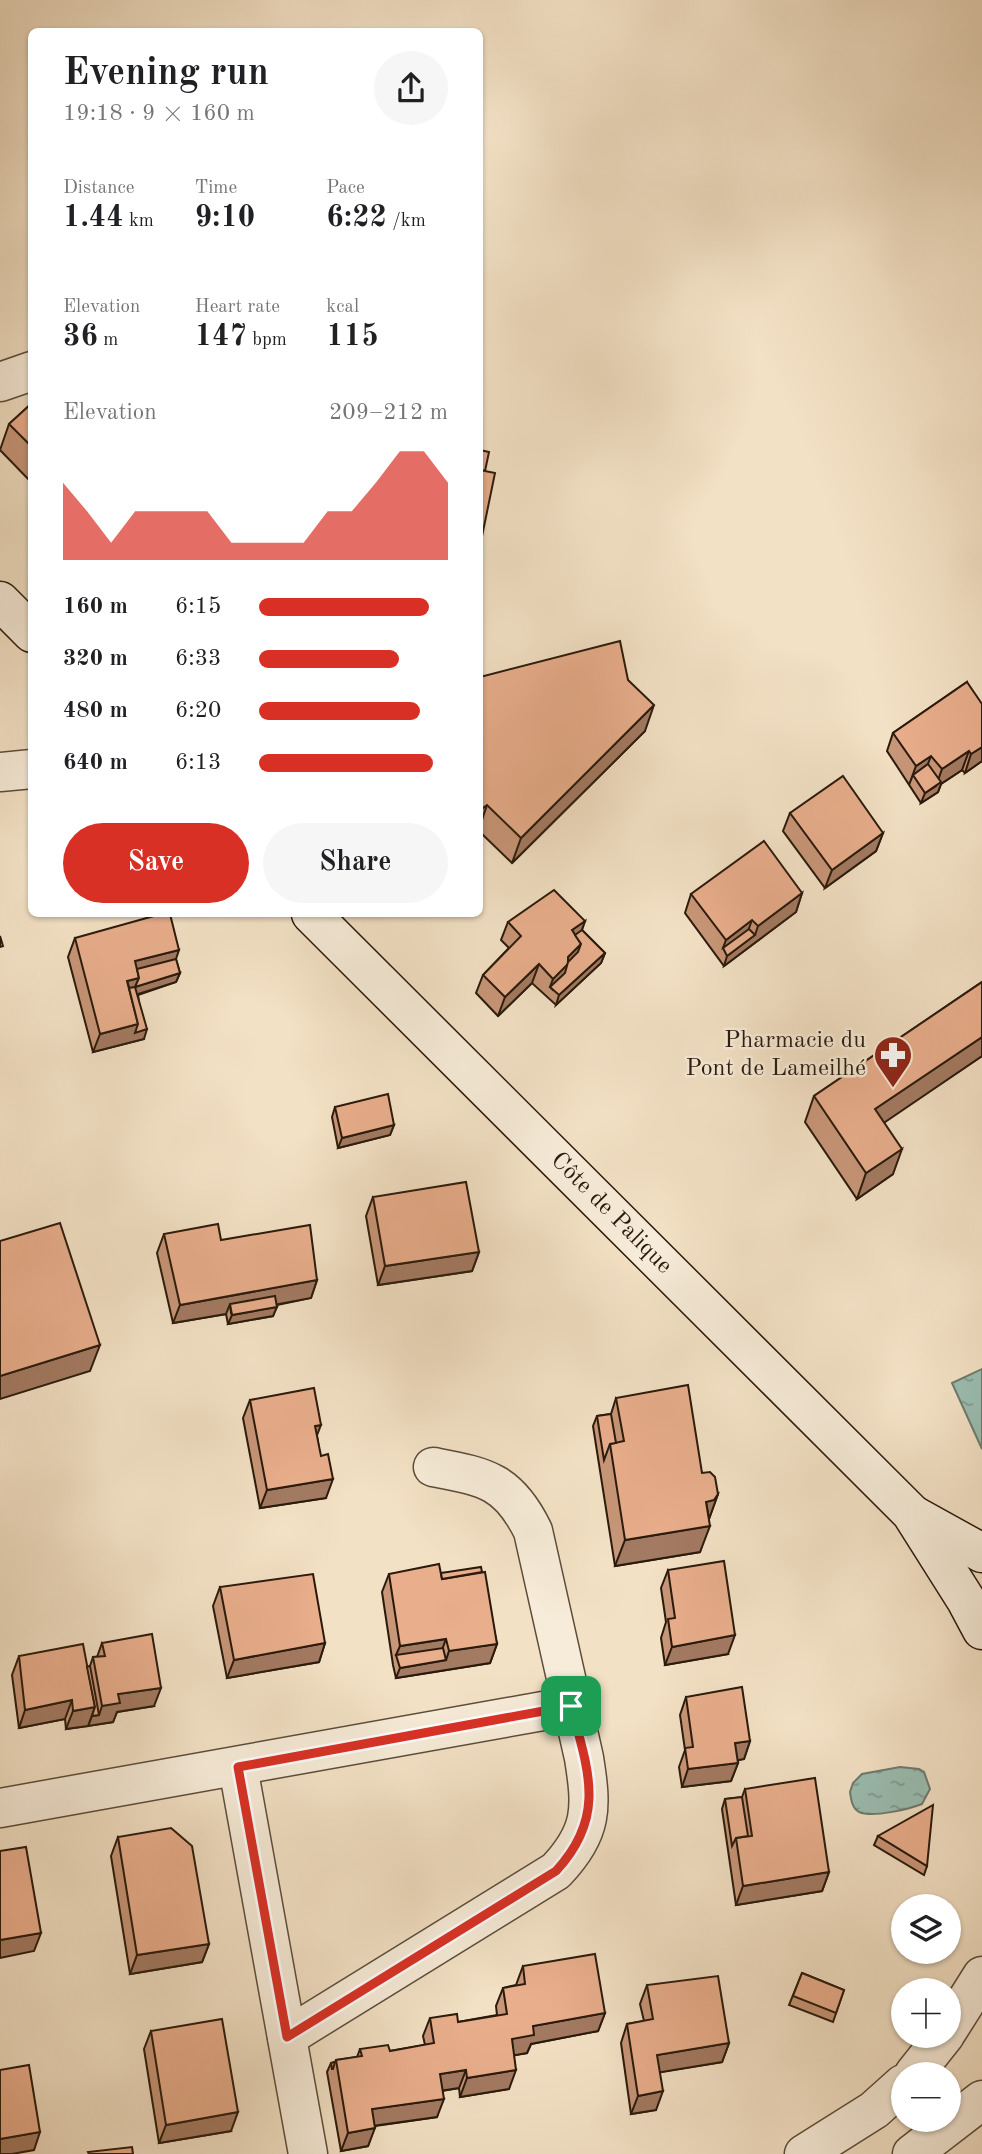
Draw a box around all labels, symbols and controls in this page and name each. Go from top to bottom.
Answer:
button: share [374,51,448,125]
text: Evening run [63,55,269,93]
text: 19:18 · 9 × 160 m [63,102,255,125]
text: Distance [63,179,135,198]
text: Time [195,179,237,198]
text: Pace [326,179,365,198]
text: 1.44 [63,203,124,233]
text: 9:10 [195,203,255,233]
text: 6:22 [326,203,387,233]
text: km [124,212,154,231]
text: /km [387,212,426,231]
text: Elevation [63,298,140,317]
text: Heart rate [195,298,280,317]
text: kcal [326,298,359,317]
text: 36 [63,322,98,352]
text: 147 [195,322,247,352]
text: 115 [326,322,379,352]
text: m [98,331,118,350]
text: bpm [247,331,287,350]
text: Elevation [63,401,157,424]
text: 209–212 m [329,401,448,424]
text: 160 m [63,595,128,618]
text: 6:15 [175,595,221,618]
text: 320 m [63,647,128,670]
text: 6:33 [175,647,221,670]
text: 480 m [63,699,128,722]
text: 6:20 [175,699,221,722]
text: 640 m [63,751,128,774]
text: 6:13 [175,751,221,774]
button: Save [63,823,249,903]
button: Share [263,823,448,903]
place label: Pharmacie du Pont de Lameilhé [686,1029,866,1081]
pharmacy icon: Pharmacie du Pont de Lameilhé [872,1034,914,1089]
street label: Côte de Palique [546,1148,676,1279]
pin [541,1676,601,1736]
icon: arrive [552,1687,590,1725]
map controls [891,1894,961,2132]
button: layers [891,1894,961,1964]
button: + [891,1978,961,2048]
button: − [891,2062,961,2132]

